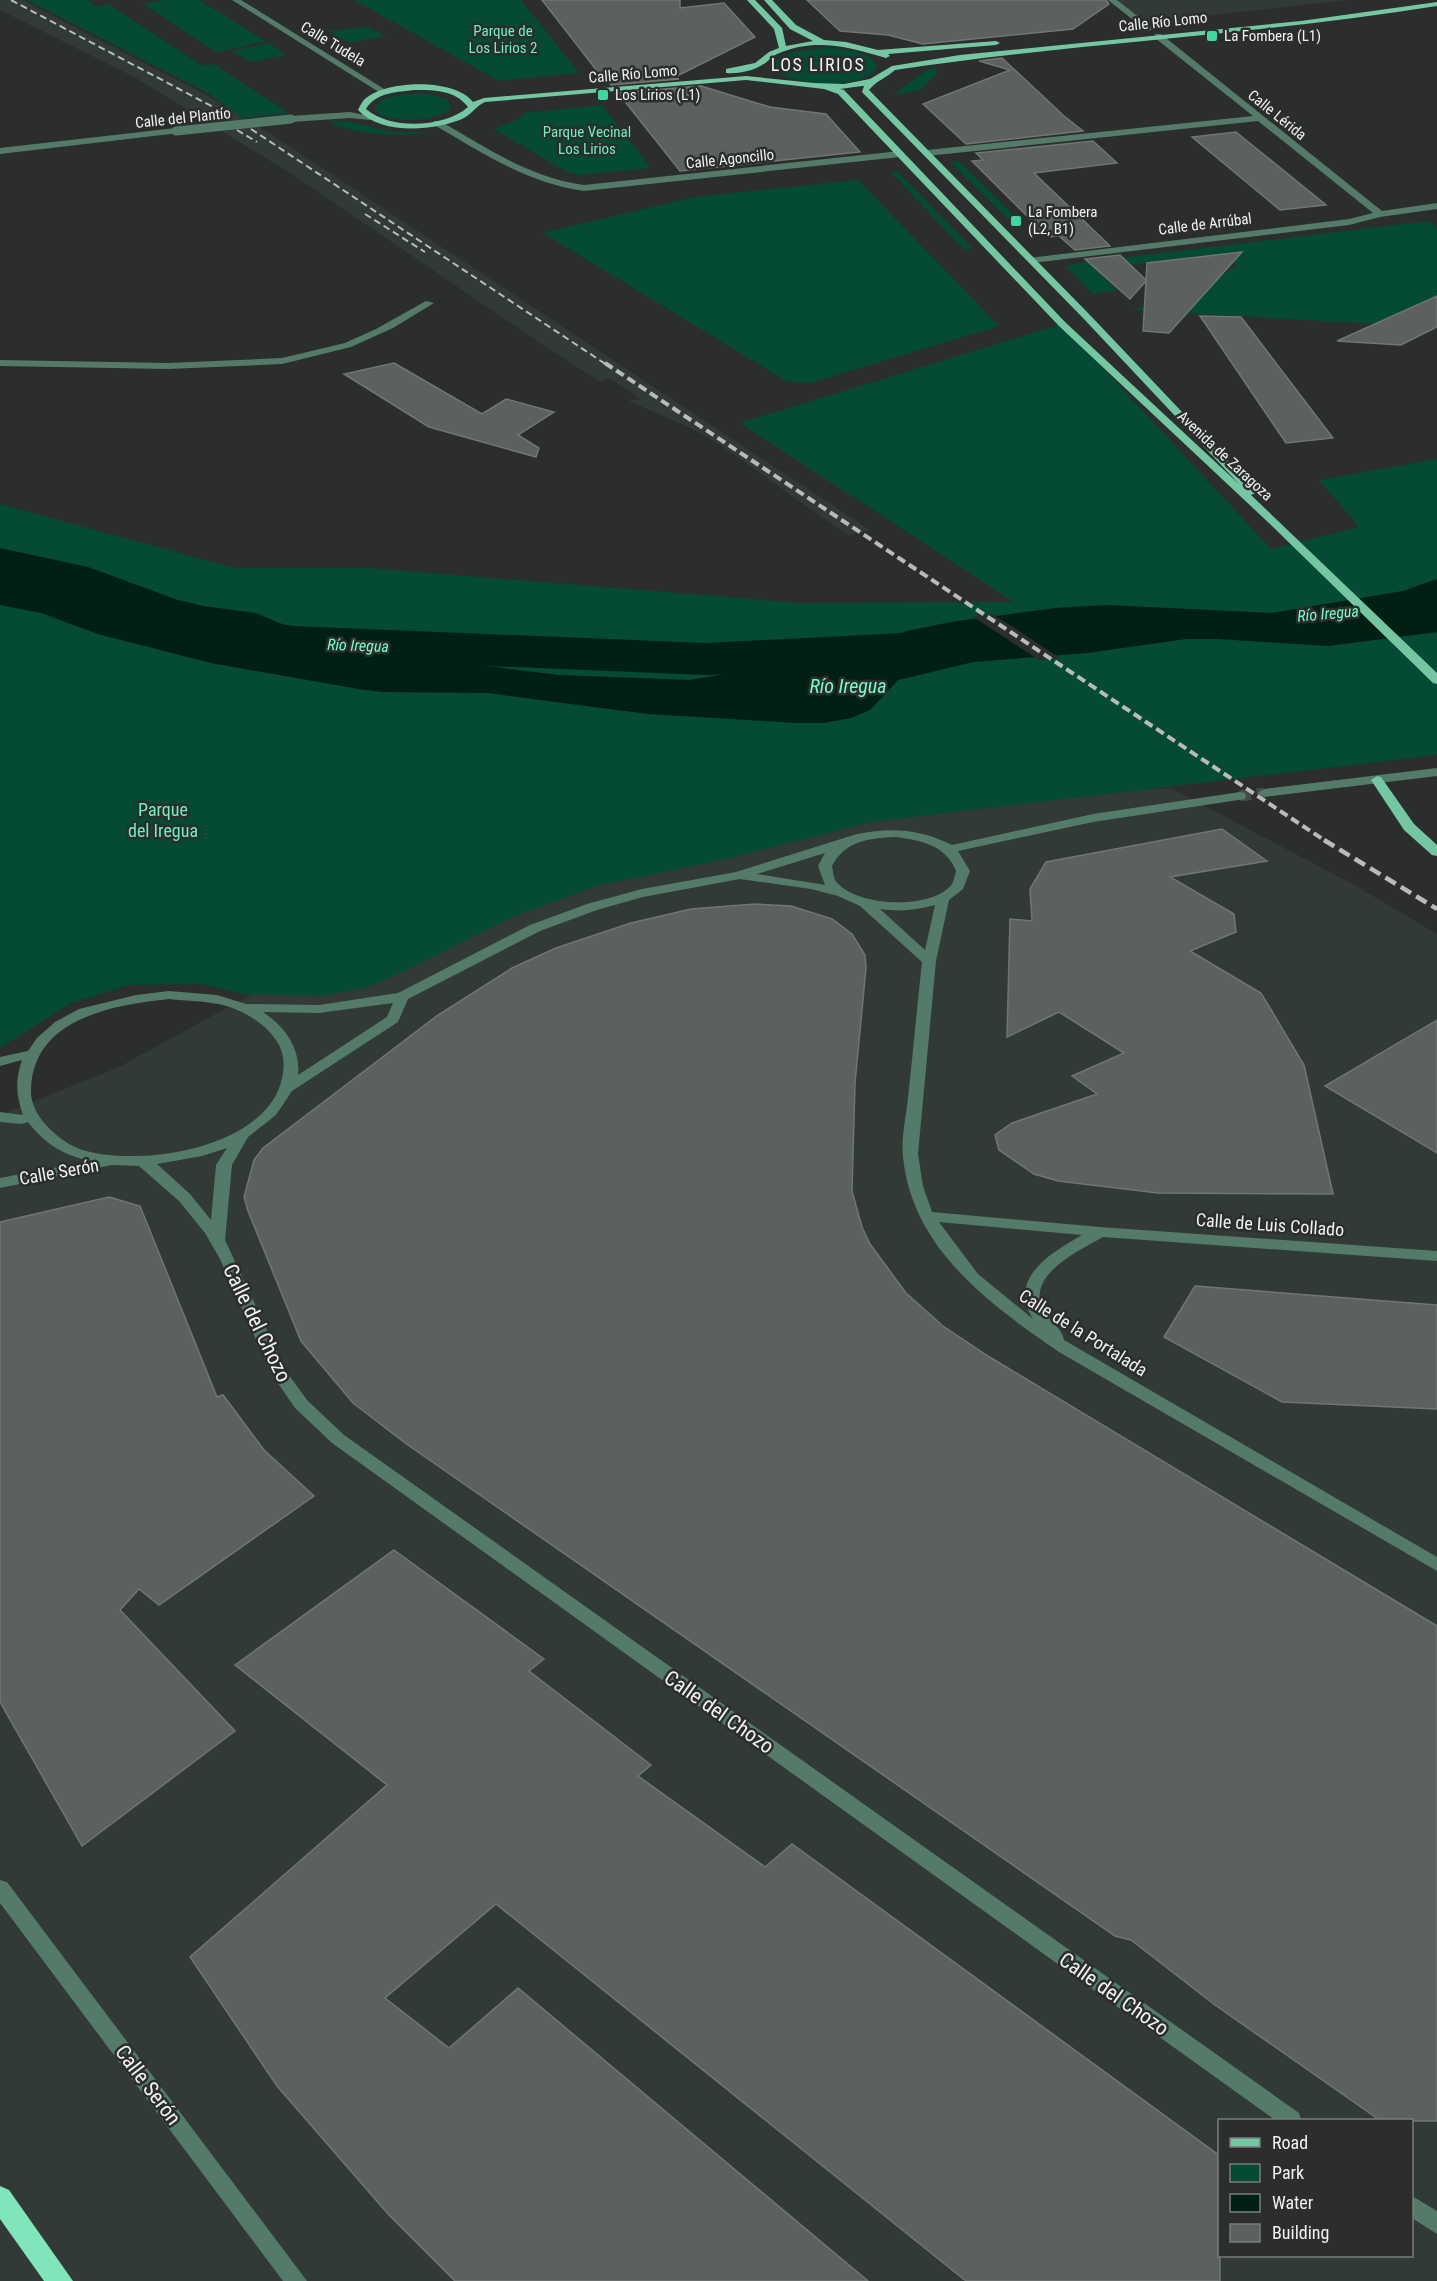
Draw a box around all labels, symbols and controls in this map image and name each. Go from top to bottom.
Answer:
street label: Calle Río Lomo [1118,8,1208,36]
street label: Calle Tudela [297,18,369,70]
park label: Parque de Los Lirios 2 [469,22,537,57]
place label: La Fombera (L1) [1224,27,1321,45]
marker: La Fombera (L1) [1205,29,1219,43]
district label: LOS LIRIOS [771,54,865,75]
street label: Calle Río Lomo [588,61,678,87]
place label: Los Lirios (L1) [615,86,700,104]
street label: Calle Lérida [1244,86,1310,144]
marker: Los Lirios (L1) [596,88,610,102]
street label: Calle del Plantío [134,104,232,132]
park label: Parque Vecinal Los Lirios [543,123,631,158]
street label: Calle Agoncillo [685,145,775,173]
place label: La Fombera (L2, B1) [1028,203,1098,238]
street label: Calle de Arrúbal [1157,209,1253,239]
marker: La Fombera (L2, B1) [1009,214,1023,228]
street label: Avenida de Zaragoza [1174,407,1276,505]
water label: Río Iregua [1297,601,1360,626]
water label: Río Iregua [327,635,389,656]
water label: Río Iregua [809,674,887,698]
park label: Parque del Iregua [128,799,198,841]
street label: Calle Serón [17,1154,100,1189]
street label: Calle de Luis Collado [1195,1209,1345,1240]
street label: Calle del Chozo [218,1260,296,1386]
street label: Calle de la Portalada [1015,1285,1151,1380]
street label: Calle del Chozo [660,1665,778,1759]
street label: Calle del Chozo [1055,1947,1173,2041]
street label: Calle Serón [110,2040,186,2130]
legend [1218,2119,1413,2257]
text: Road [1272,2132,1308,2153]
text: Park [1272,2162,1304,2183]
text: Water [1272,2192,1314,2213]
text: Building [1272,2222,1329,2243]

